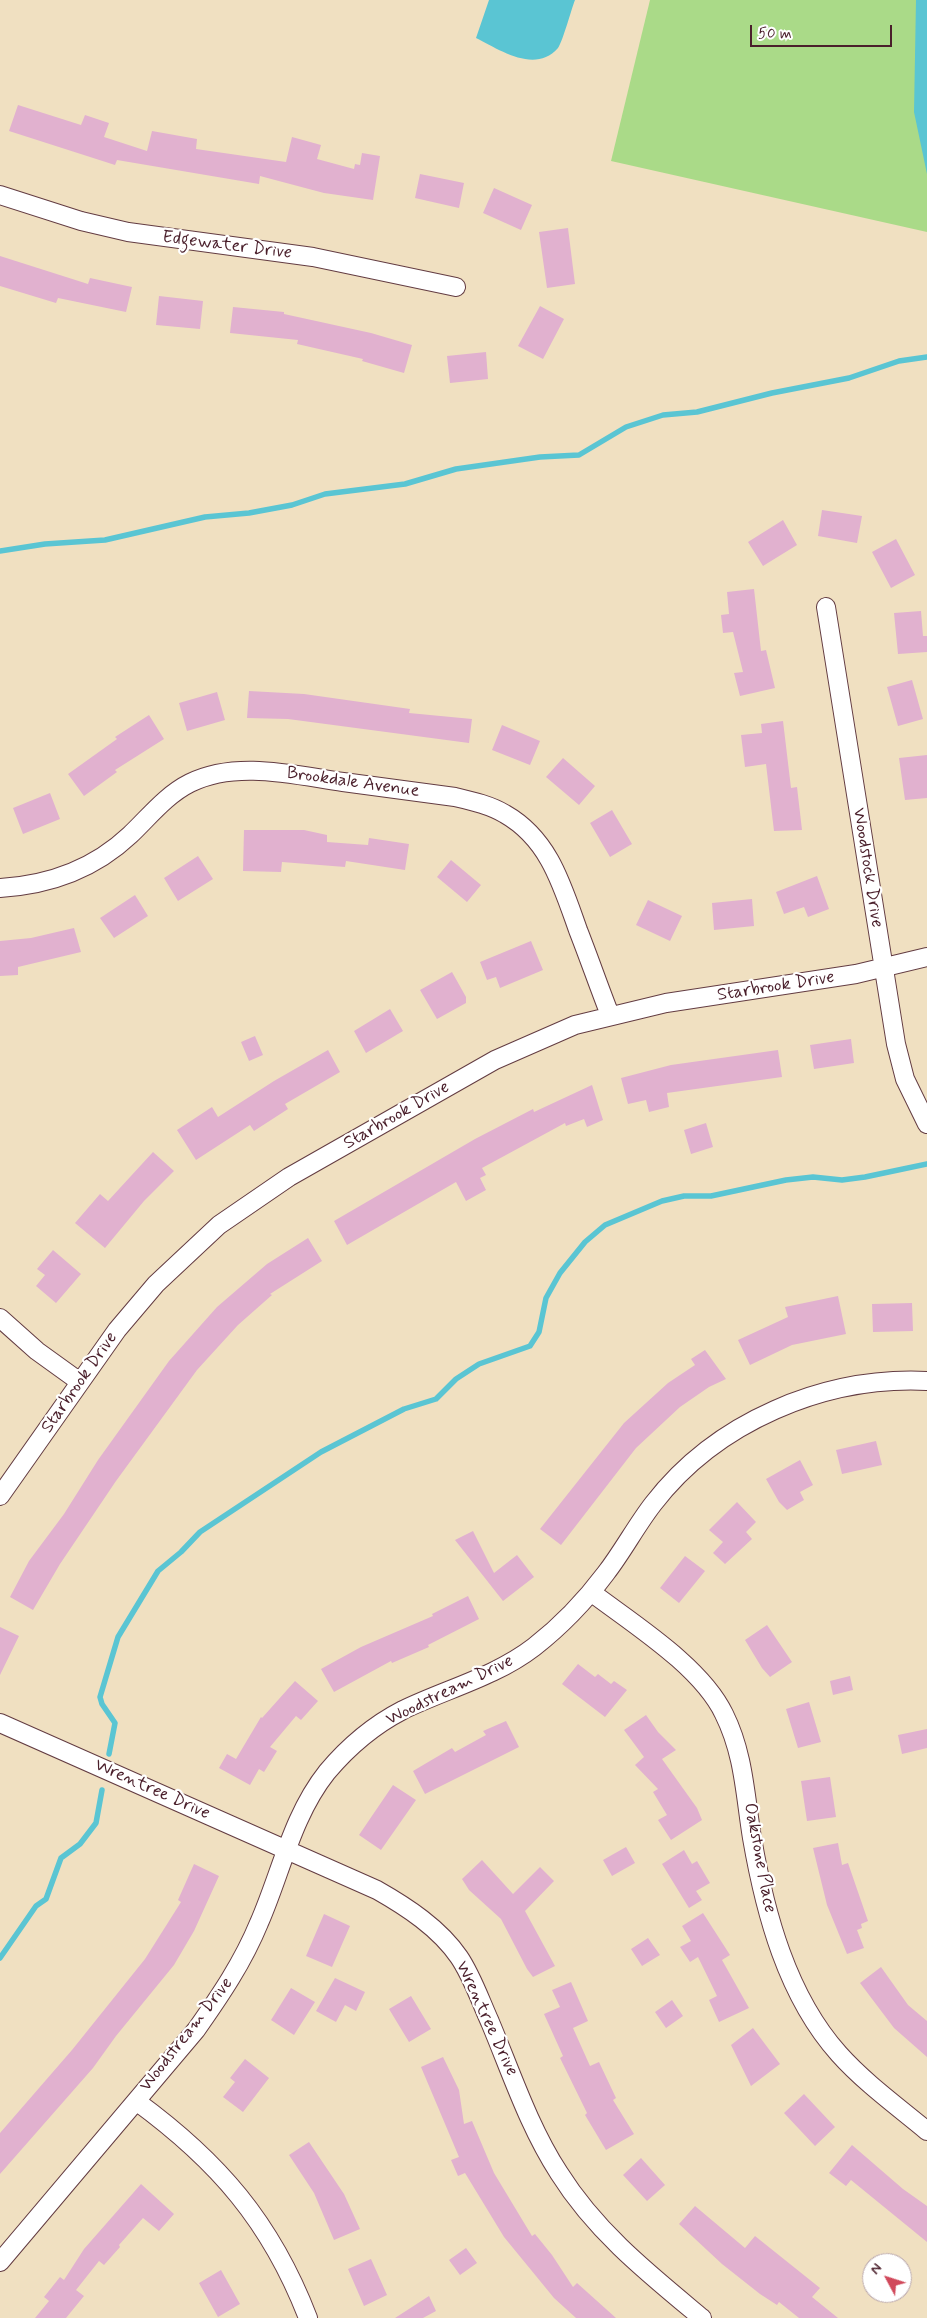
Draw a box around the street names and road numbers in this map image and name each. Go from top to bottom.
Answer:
street label: Edgewater Drive [161,227,293,265]
street label: Brookdale Avenue [285,763,421,803]
street label: Woodstock Drive [847,807,887,929]
street label: Starbrook Drive [716,967,836,1007]
street label: Starbrook Drive [340,1077,454,1155]
street label: Starbrook Drive [37,1328,123,1438]
street label: Woodstream Drive [383,1651,517,1731]
street label: Wrentree Drive [91,1755,213,1825]
street label: Oakstone Place [738,1801,780,1915]
street label: Wrentree Drive [450,1958,522,2080]
street label: Woodstream Drive [136,1974,238,2096]

